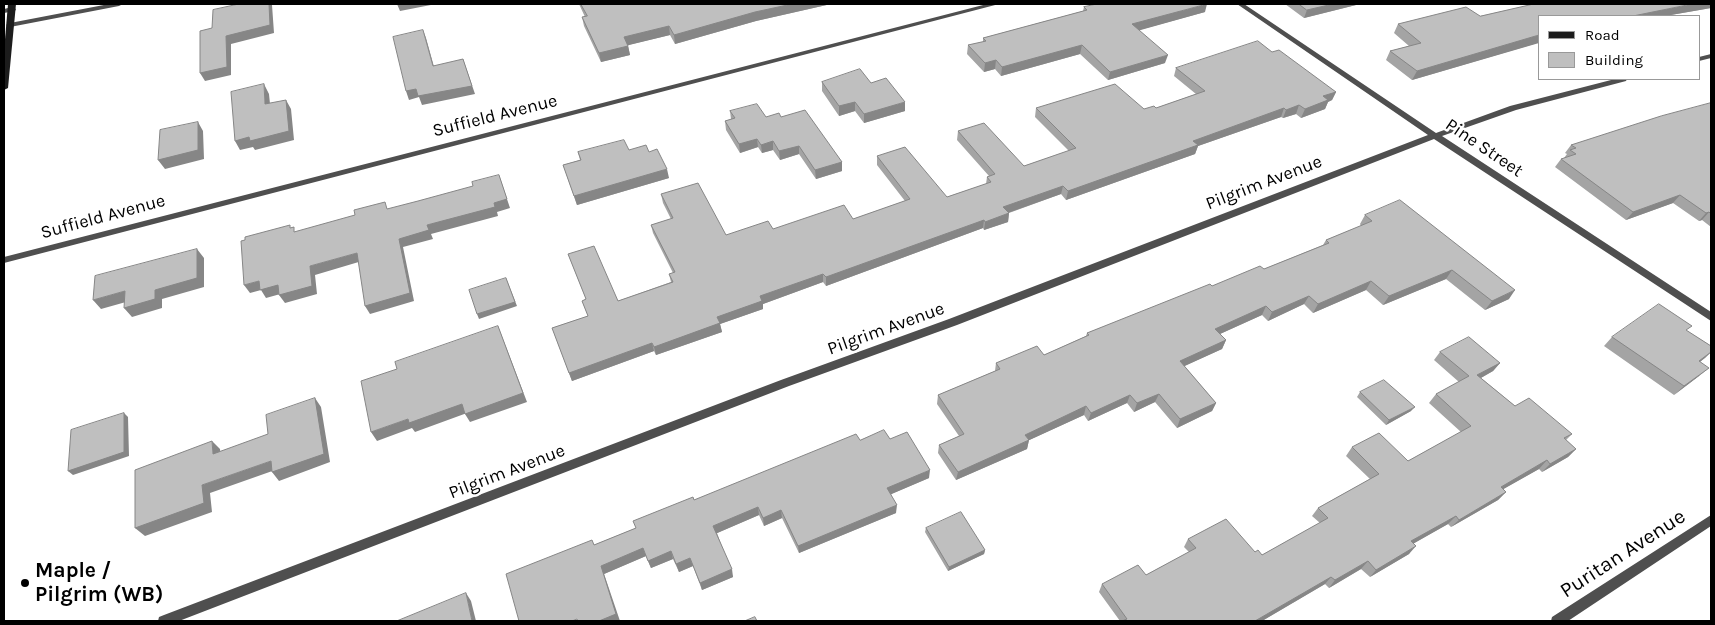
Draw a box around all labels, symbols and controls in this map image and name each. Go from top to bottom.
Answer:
legend [1538,15,1700,80]
text: Road [1585,26,1620,44]
text: Building [1585,51,1643,69]
street label: Suffield Avenue [430,90,560,142]
street label: Pine Street [1441,114,1527,182]
street label: Pilgrim Avenue [1203,151,1325,215]
street label: Suffield Avenue [38,190,168,244]
street label: Pilgrim Avenue [825,298,947,360]
street label: Pilgrim Avenue [446,440,568,504]
street label: Puritan Avenue [1556,504,1690,604]
place label: Maple / Pilgrim (WB) [35,558,163,608]
marker: Maple / Pilgrim (WB) [19,577,31,589]

